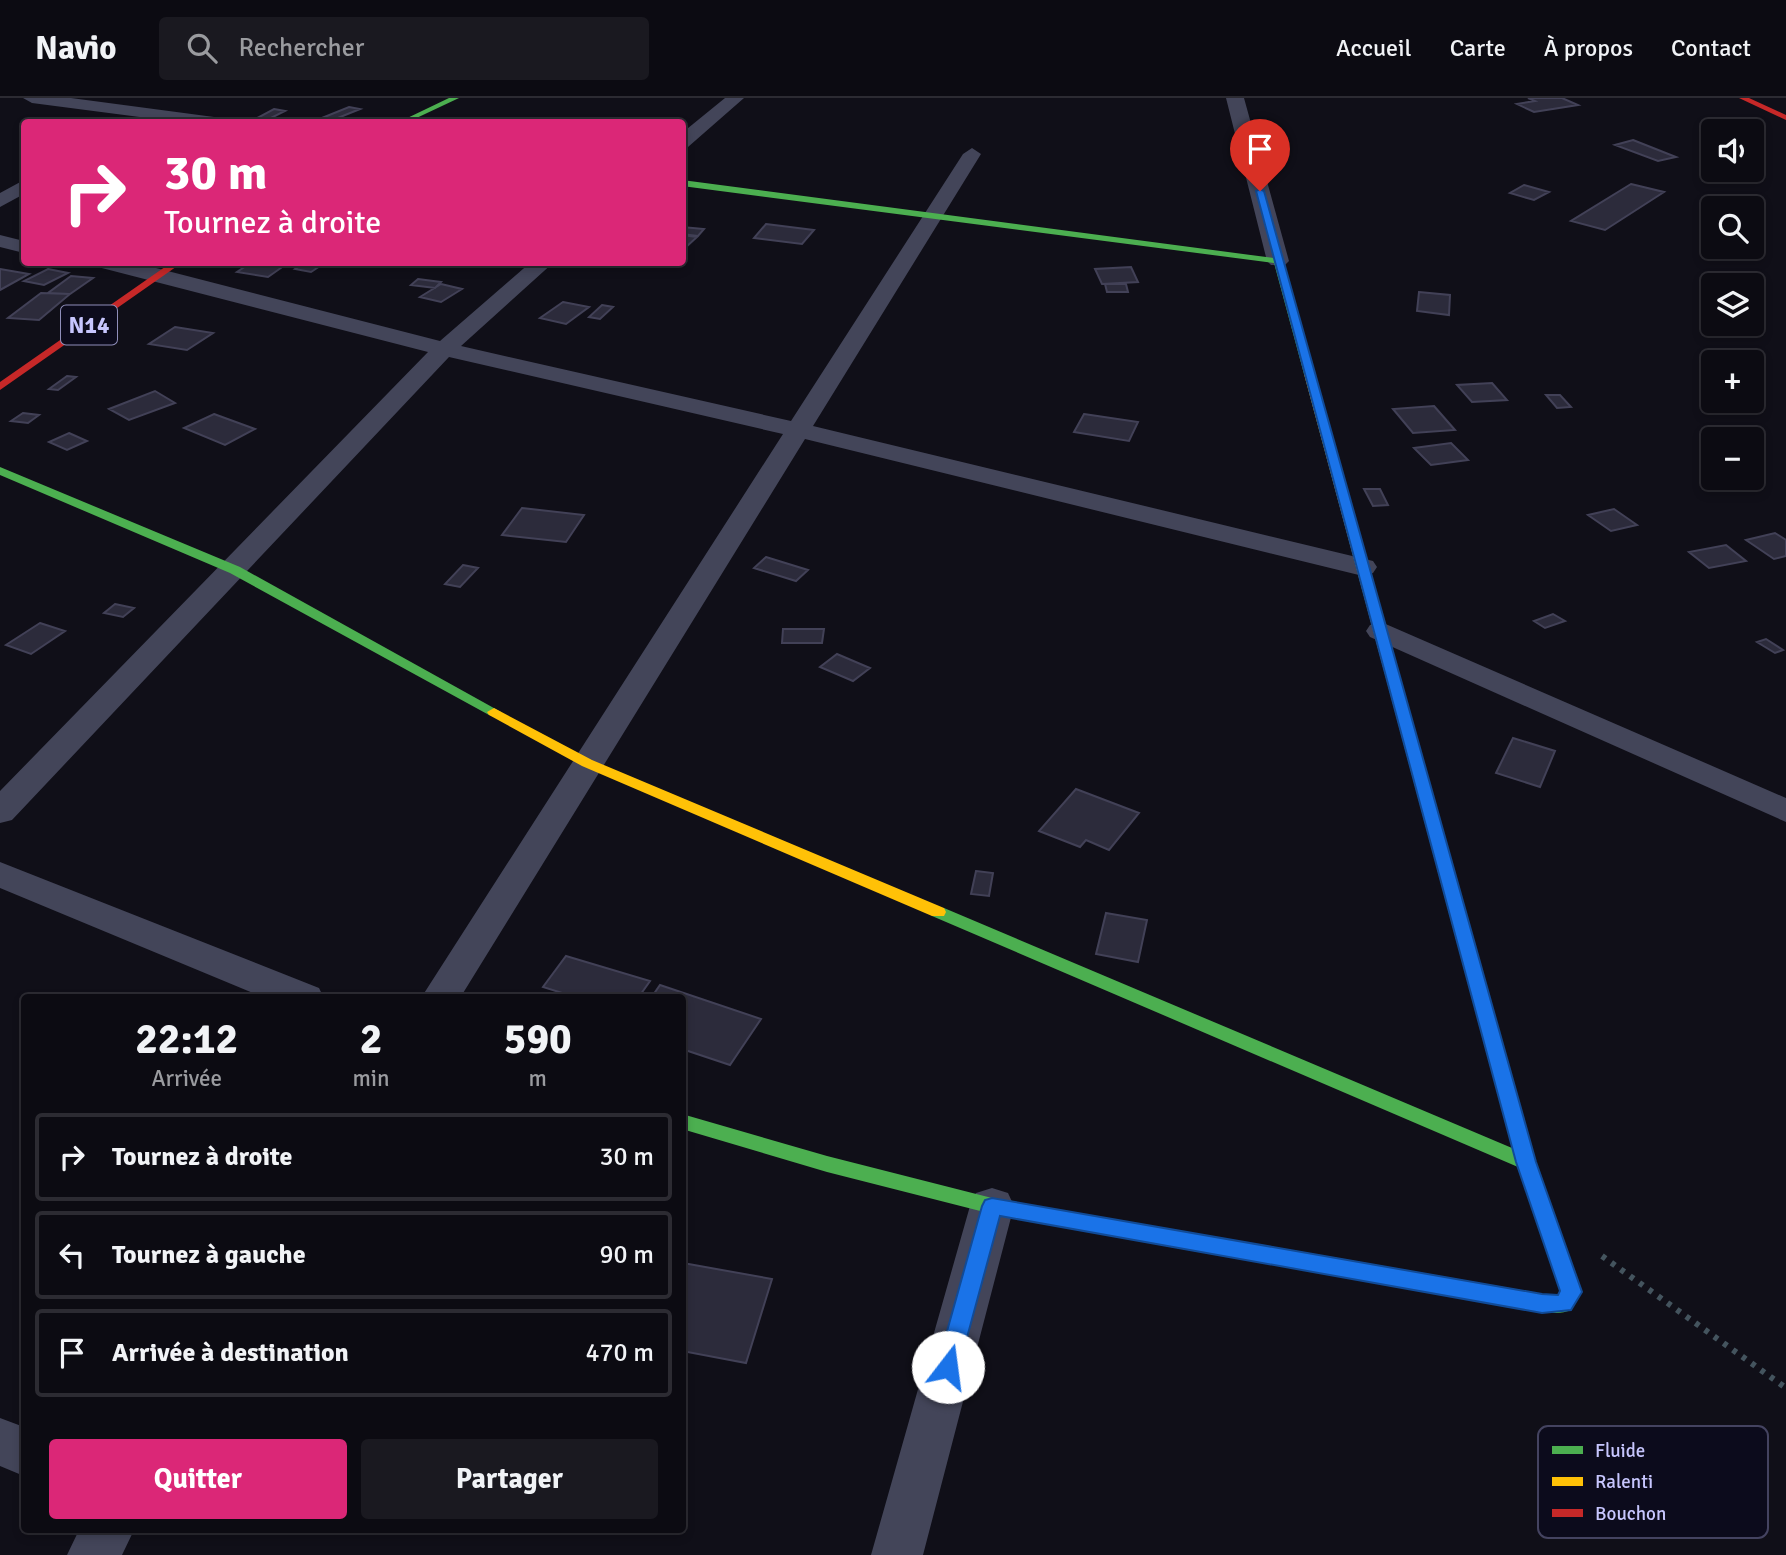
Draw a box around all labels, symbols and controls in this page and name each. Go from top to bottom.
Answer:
search box [159,17,649,80]
text: Navio [35,28,117,69]
icon: search [183,29,221,67]
text: Rechercher [239,32,364,64]
text: Accueil [1336,33,1412,63]
text: Carte [1450,33,1506,63]
text: À propos [1544,33,1633,63]
text: Contact [1671,33,1751,63]
pin [1230,119,1290,191]
map controls [1701,119,1764,490]
button: sound [1701,119,1764,182]
icon: arrive [1241,130,1279,168]
text: 30 m [164,143,267,203]
icon: right [49,147,140,238]
button: search [1701,196,1764,259]
text: Tournez à droite [164,203,381,242]
button: layers [1701,273,1764,336]
road number: N14 [61,306,117,344]
button: + [1701,350,1764,413]
button: − [1701,427,1764,490]
text: 22:12 [135,1014,238,1065]
text: 2 [360,1014,382,1065]
text: 590 [504,1014,572,1065]
text: Arrivée [151,1064,222,1093]
text: min [352,1064,390,1093]
text: m [529,1064,547,1093]
icon: right [53,1138,91,1176]
text: Tournez à droite [112,1141,292,1173]
text: 30 m [599,1141,654,1173]
icon: left [53,1236,91,1274]
text: Tournez à gauche [112,1239,306,1271]
text: 90 m [599,1239,654,1271]
position arrow [911,1330,985,1404]
icon: arrive [53,1334,91,1372]
text: Arrivée à destination [112,1337,349,1369]
text: 470 m [585,1337,654,1369]
legend [1538,1426,1768,1538]
button: Quitter [49,1439,347,1519]
button: Partager [361,1439,658,1519]
text: Fluide [1595,1439,1645,1463]
text: Ralenti [1595,1470,1653,1494]
text: Bouchon [1595,1502,1666,1526]

